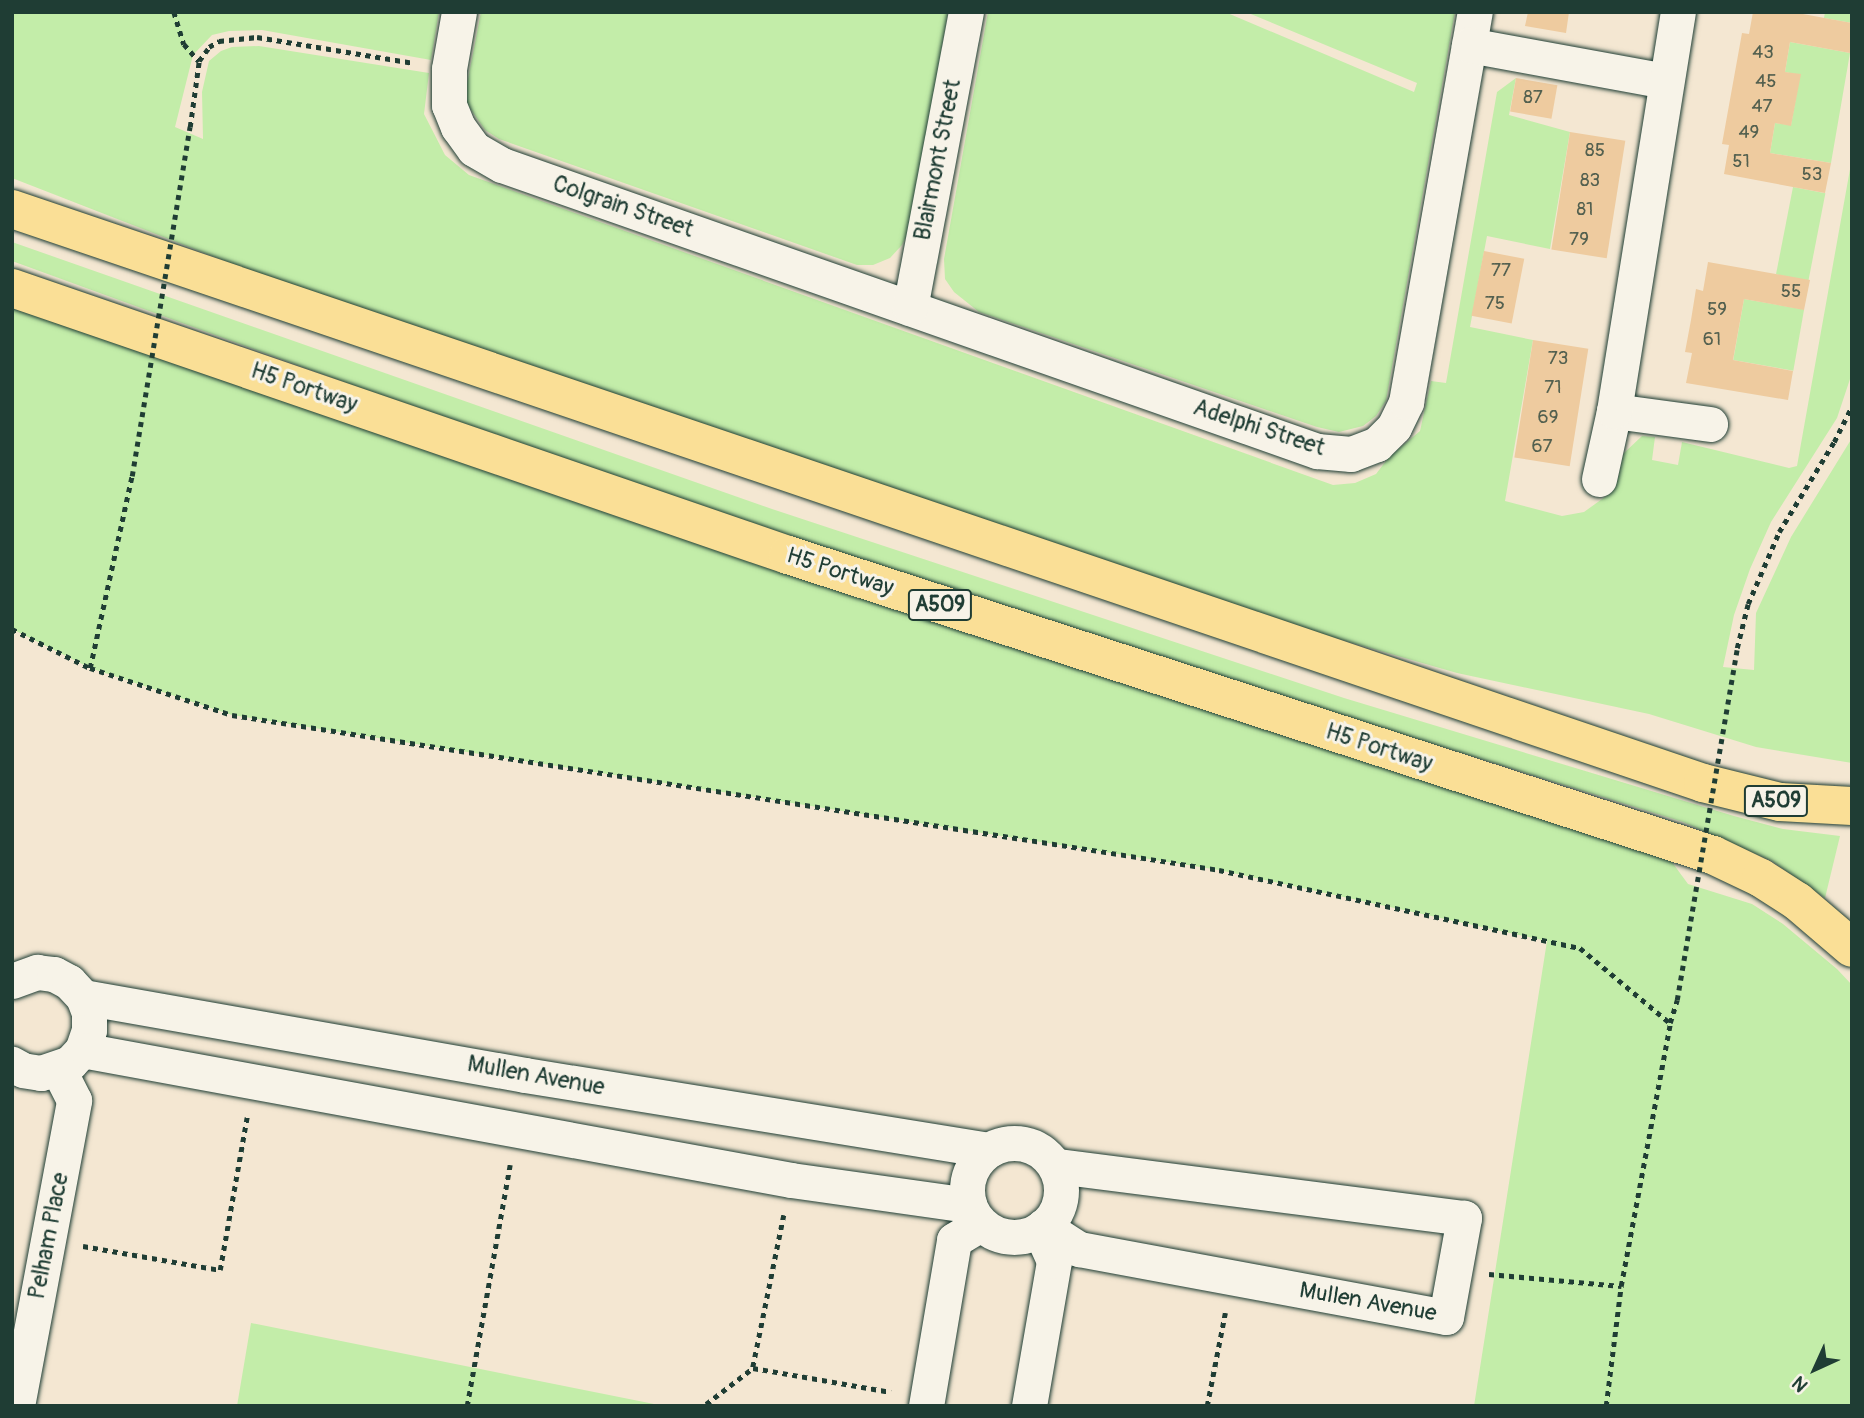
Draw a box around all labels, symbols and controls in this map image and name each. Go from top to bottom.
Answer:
house number: 43 [1752,42,1774,64]
house number: 45 [1755,71,1777,93]
street label: Blairmont Street [909,77,967,243]
house number: 87 [1523,87,1543,109]
house number: 47 [1751,96,1773,118]
house number: 49 [1739,122,1759,144]
house number: 85 [1585,140,1605,162]
house number: 51 [1732,151,1750,173]
house number: 53 [1802,164,1822,186]
street label: Colgrain Street [549,170,697,244]
house number: 83 [1580,170,1600,192]
house number: 81 [1576,199,1594,221]
house number: 79 [1569,229,1589,251]
house number: 77 [1491,260,1511,282]
house number: 55 [1781,281,1801,303]
house number: 75 [1485,293,1505,315]
house number: 59 [1707,299,1727,321]
house number: 61 [1703,329,1721,351]
house number: 73 [1548,348,1568,370]
street label: H5 Portway [247,357,361,419]
house number: 71 [1544,377,1562,399]
street label: Adelphi Street [1190,394,1328,462]
house number: 69 [1538,407,1558,429]
house number: 67 [1532,436,1552,458]
street label: H5 Portway [783,542,897,602]
road number: A509 [907,588,973,622]
street label: H5 Portway [1322,718,1436,778]
road number: A509 [1743,784,1809,818]
street label: Mullen Avenue [465,1050,607,1102]
street label: Pelham Place [23,1170,75,1302]
street label: Mullen Avenue [1297,1276,1439,1328]
north arrow [1780,1334,1850,1404]
text: N [1787,1371,1813,1397]

